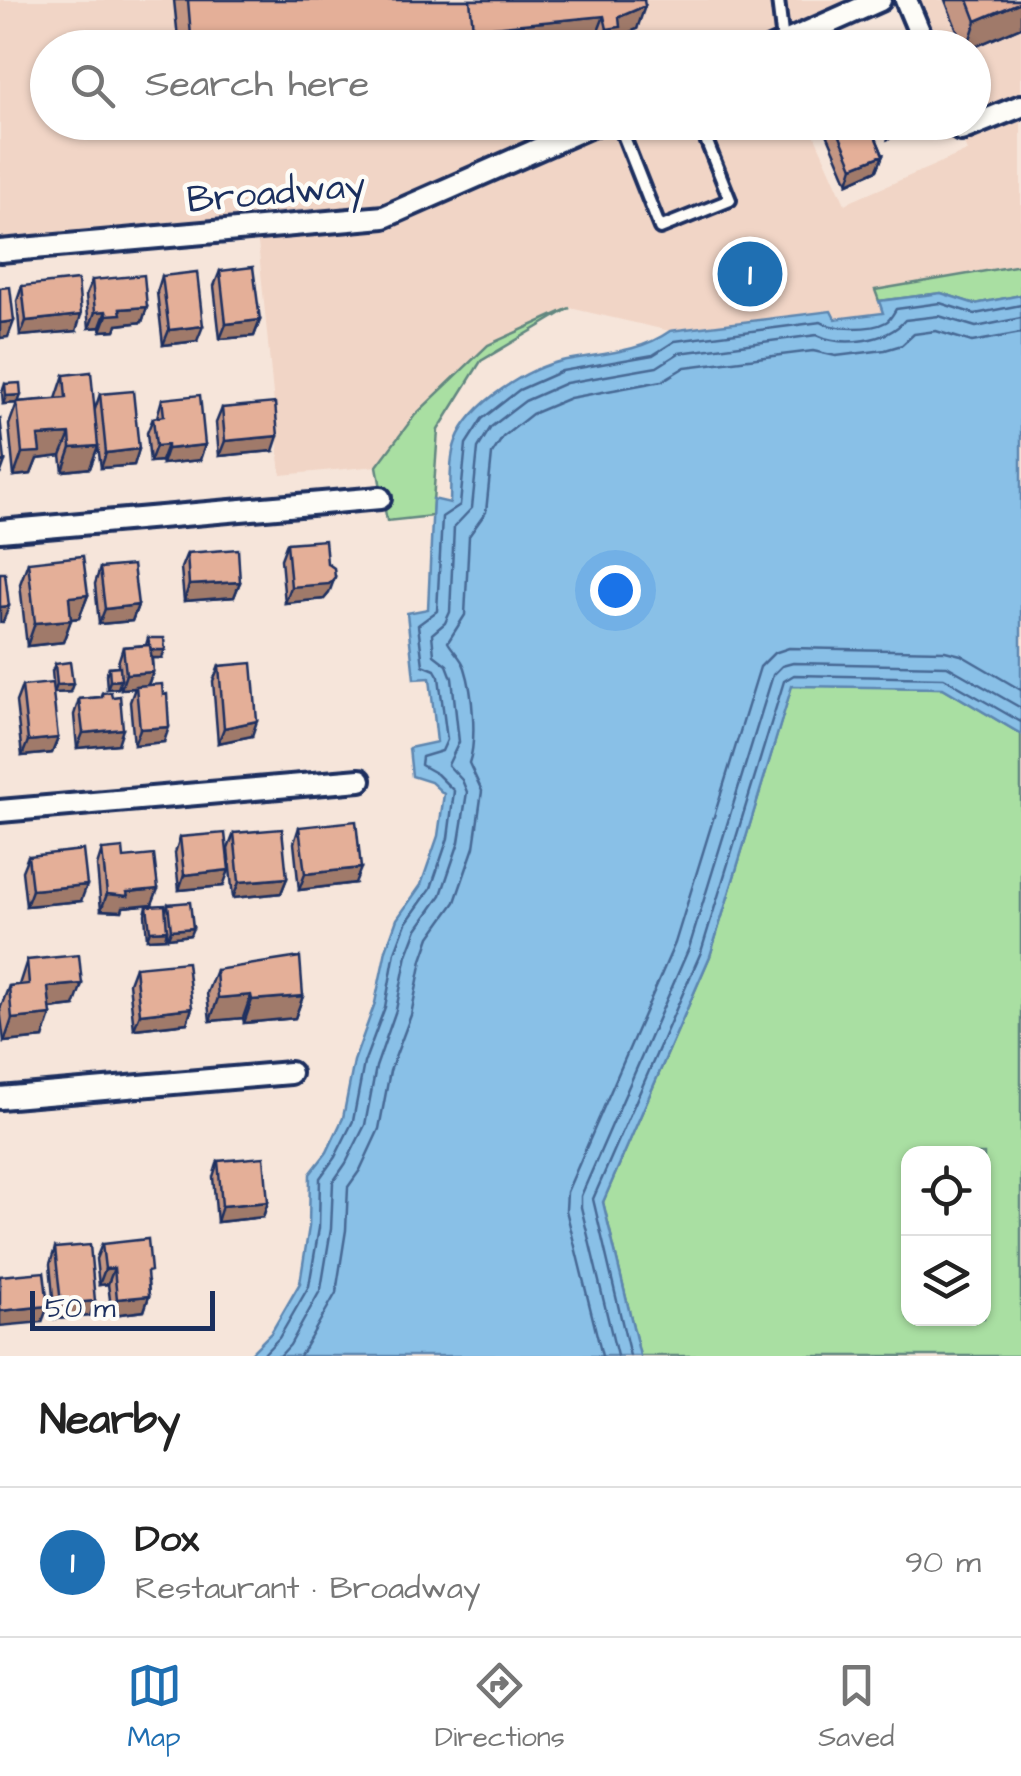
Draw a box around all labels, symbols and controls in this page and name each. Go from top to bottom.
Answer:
search box [30,30,991,140]
icon: search [65,58,120,113]
text: Search here [145,59,369,111]
street label: Broadway [185,159,368,228]
pin: 1 [718,236,782,312]
your location [590,565,641,616]
map controls [901,1146,991,1326]
button: locate [901,1146,991,1236]
button: layers [901,1236,991,1326]
scale bar [30,1286,215,1330]
text: 50 m [45,1289,116,1328]
text: Nearby [40,1392,180,1450]
text: Dox [135,1514,199,1566]
text: 1 [70,1540,75,1585]
text: 90 m [905,1540,981,1585]
text: Restaurant · Broadway [135,1566,480,1611]
tab: Map [127,1658,182,1757]
tab: Directions [435,1658,565,1757]
tab: Saved [818,1658,894,1757]

